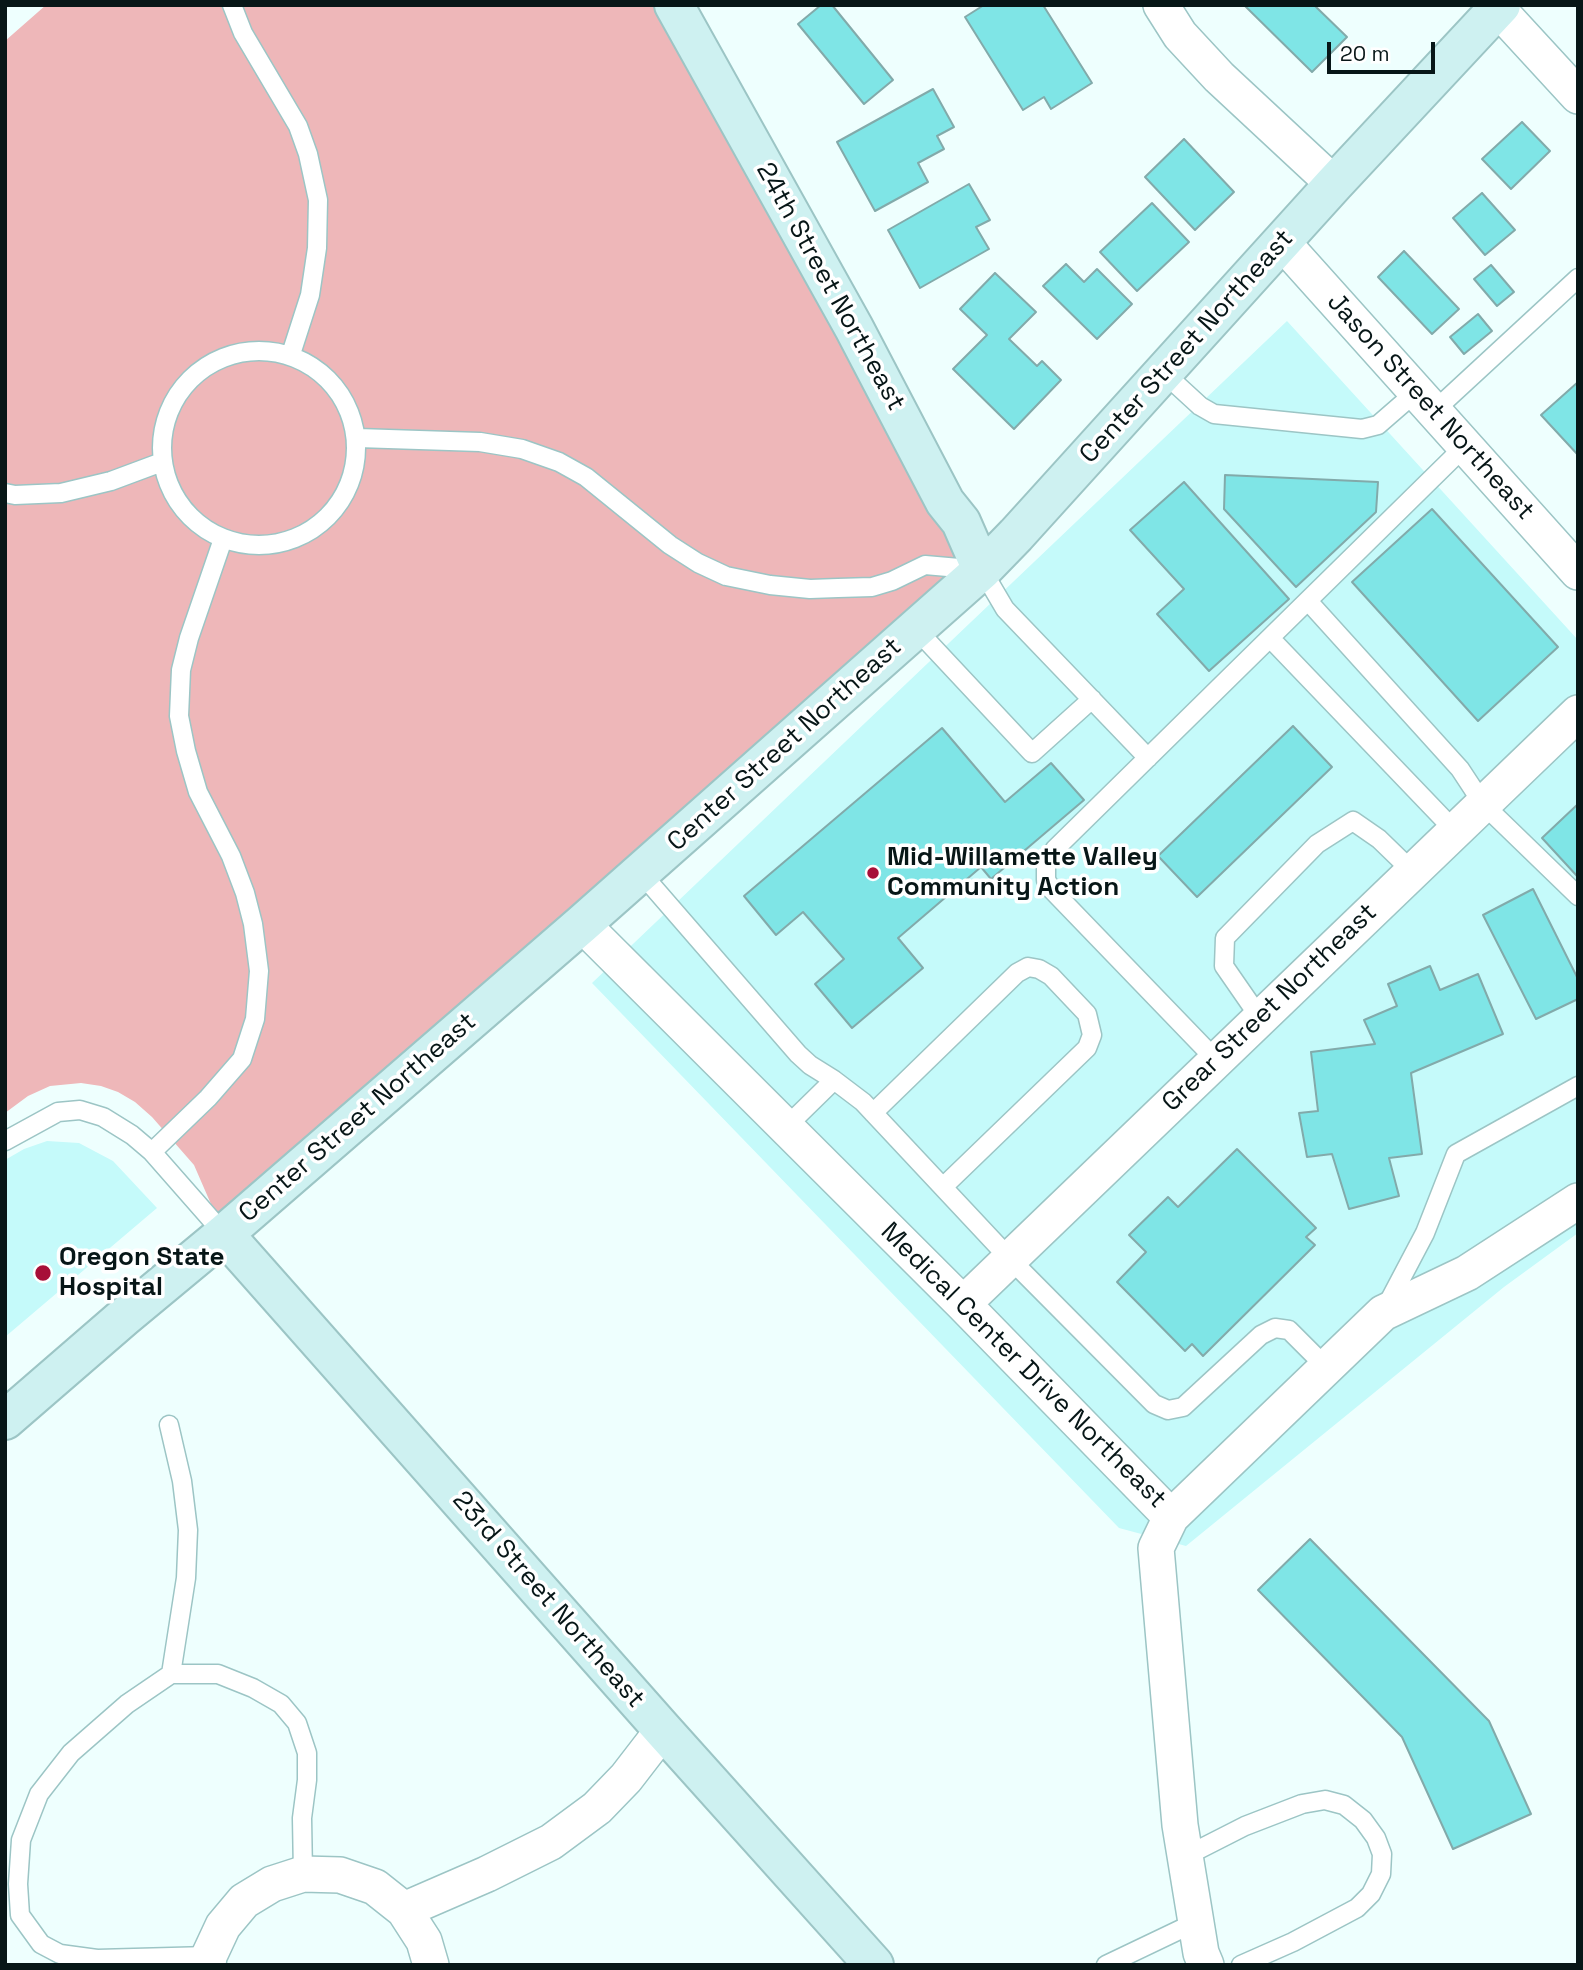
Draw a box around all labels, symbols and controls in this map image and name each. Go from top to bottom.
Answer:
scale bar [1331,28,1440,72]
text: 20 m [1340,40,1390,67]
street label: 24th Street Northeast [749,158,911,416]
street label: Center Street Northeast [1074,224,1300,470]
street label: Jason Street Northeast [1320,287,1540,527]
street label: Center Street Northeast [662,632,908,858]
place label: Mid-Willamette Valley Community Action [887,842,1158,903]
marker: Mid-Willamette Valley Community Action [865,865,881,881]
street label: Grear Street Northeast [1156,897,1384,1119]
street label: Center Street Northeast [233,1007,483,1229]
street label: Medical Center Drive Northeast [874,1217,1172,1515]
place label: Oregon State Hospital [59,1242,225,1304]
marker: Oregon State Hospital [33,1263,53,1283]
street label: 23rd Street Northeast [445,1485,651,1715]

